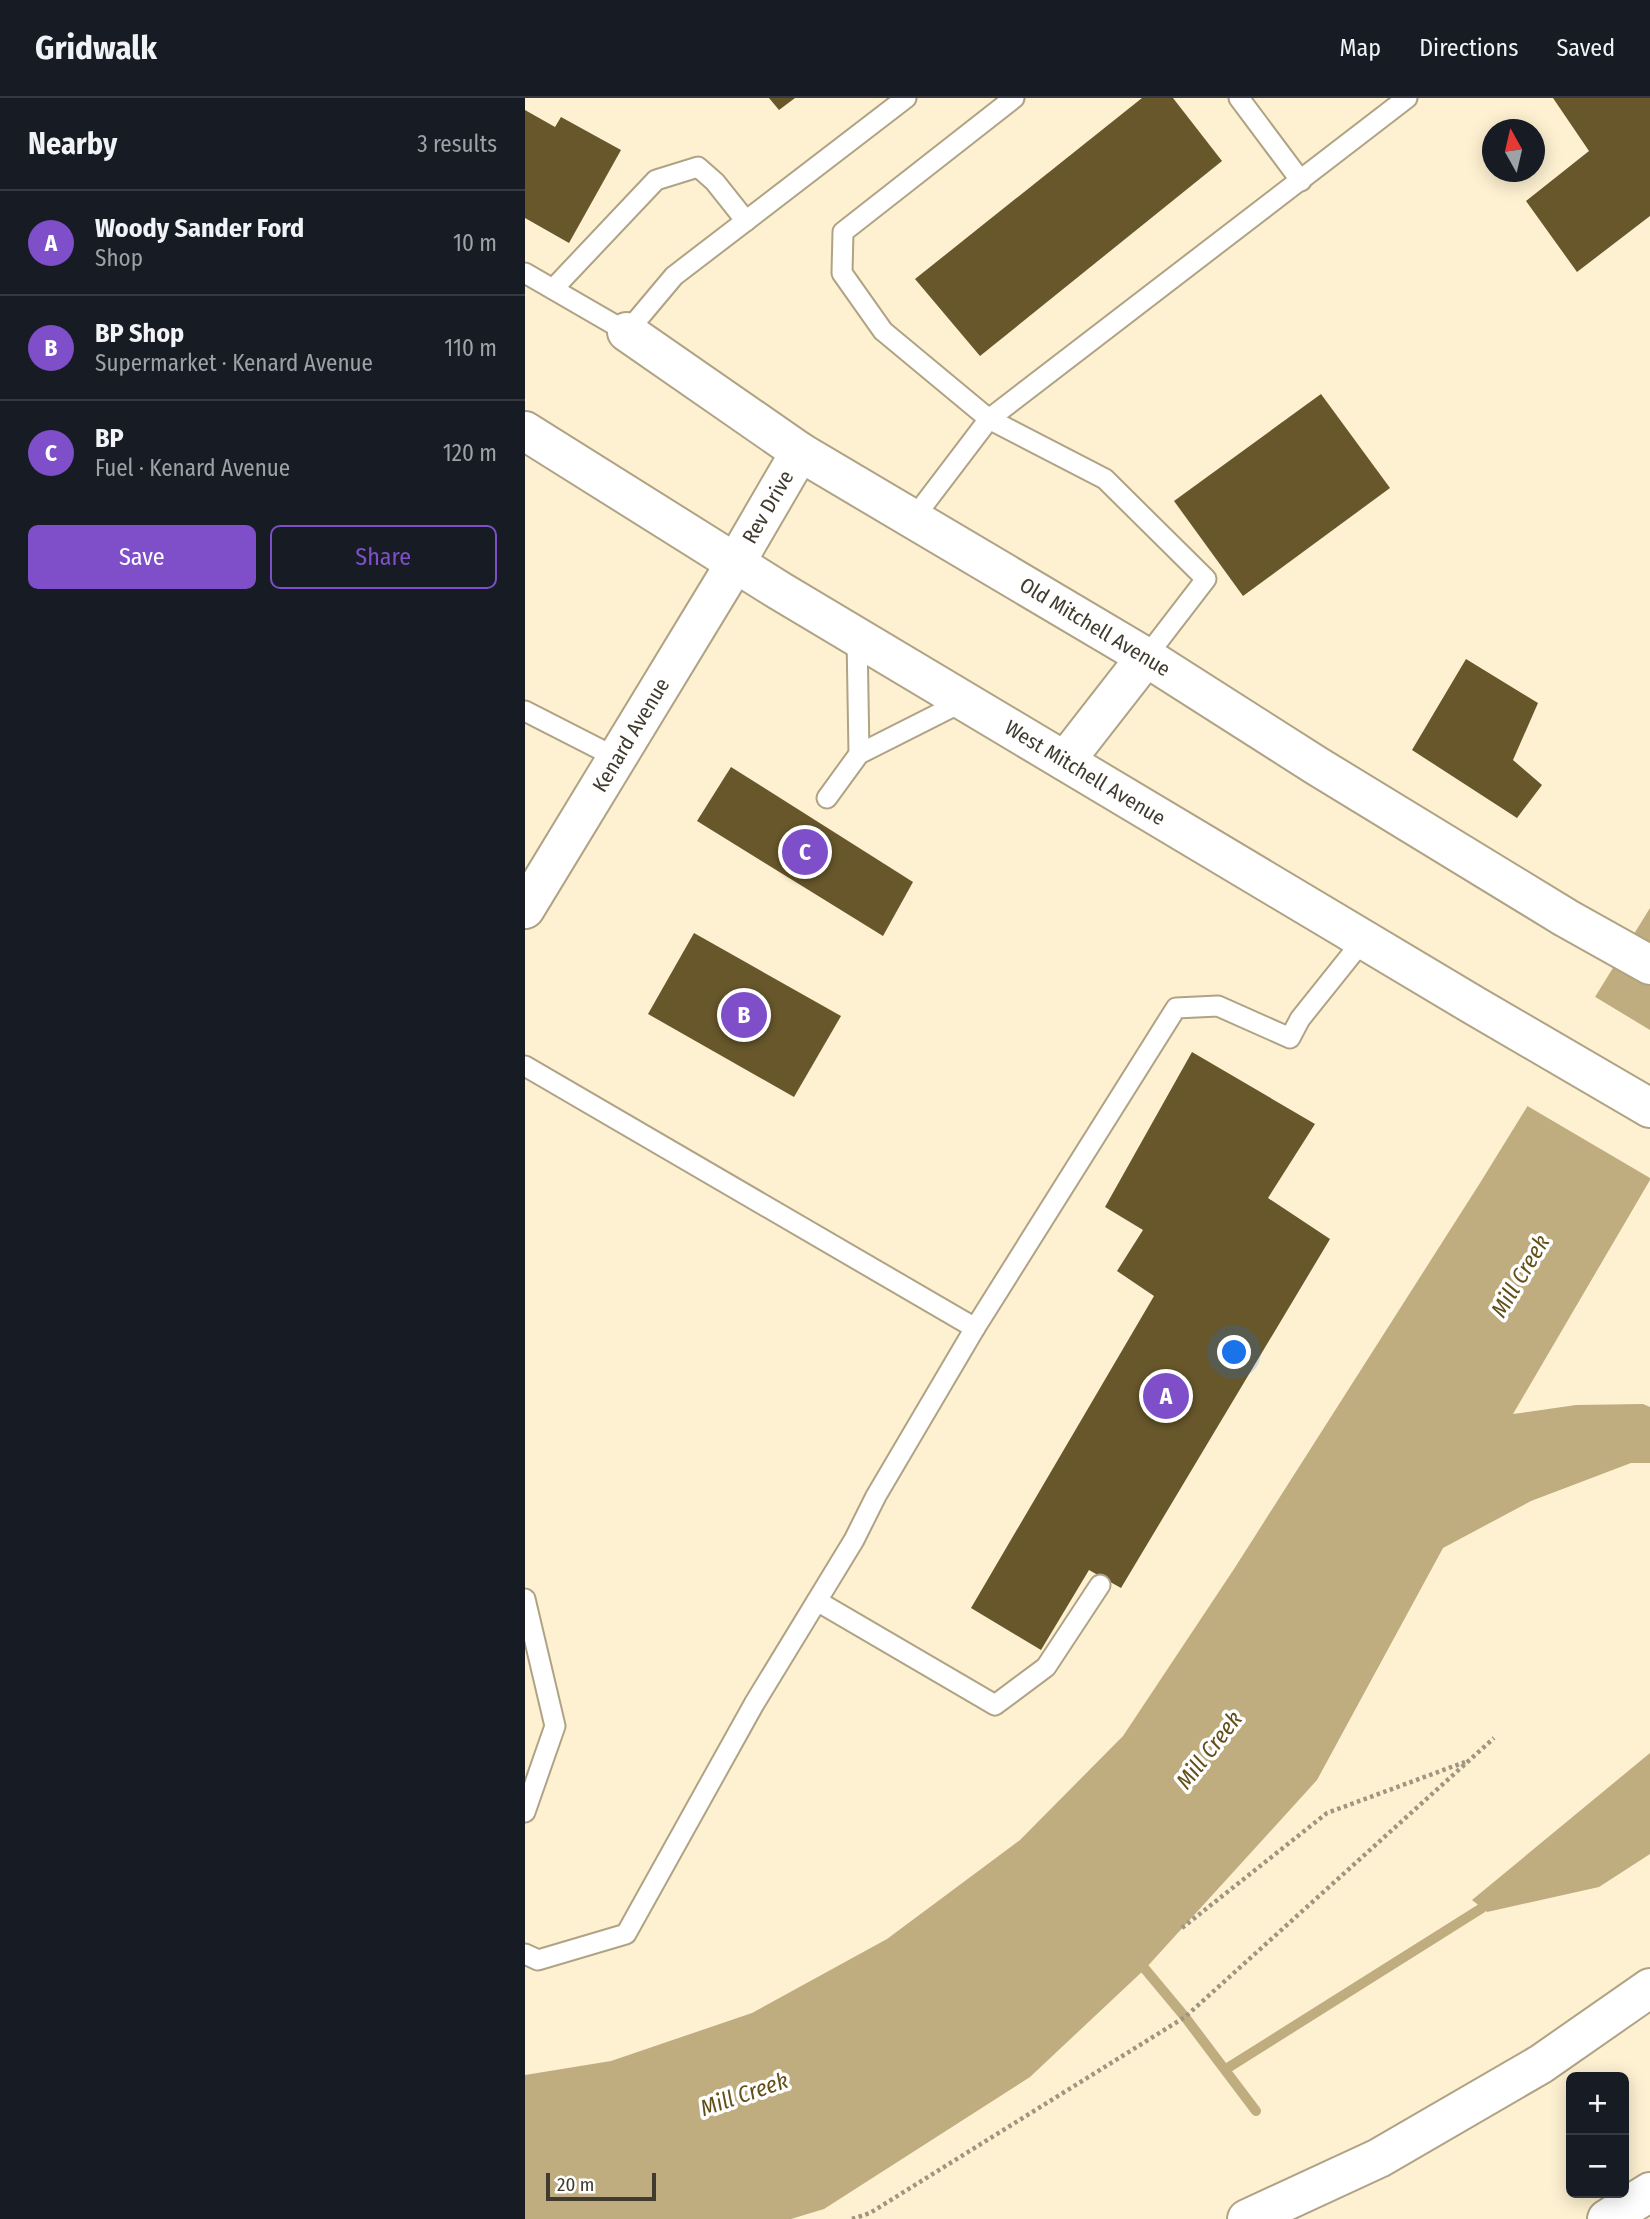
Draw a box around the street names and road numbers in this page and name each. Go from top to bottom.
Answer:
street label: Rev Drive [737,466,799,548]
street label: Old Mitchell Avenue [1015,572,1175,682]
street label: Kenard Avenue [587,673,675,797]
street label: West Mitchell Avenue [1000,715,1170,831]

